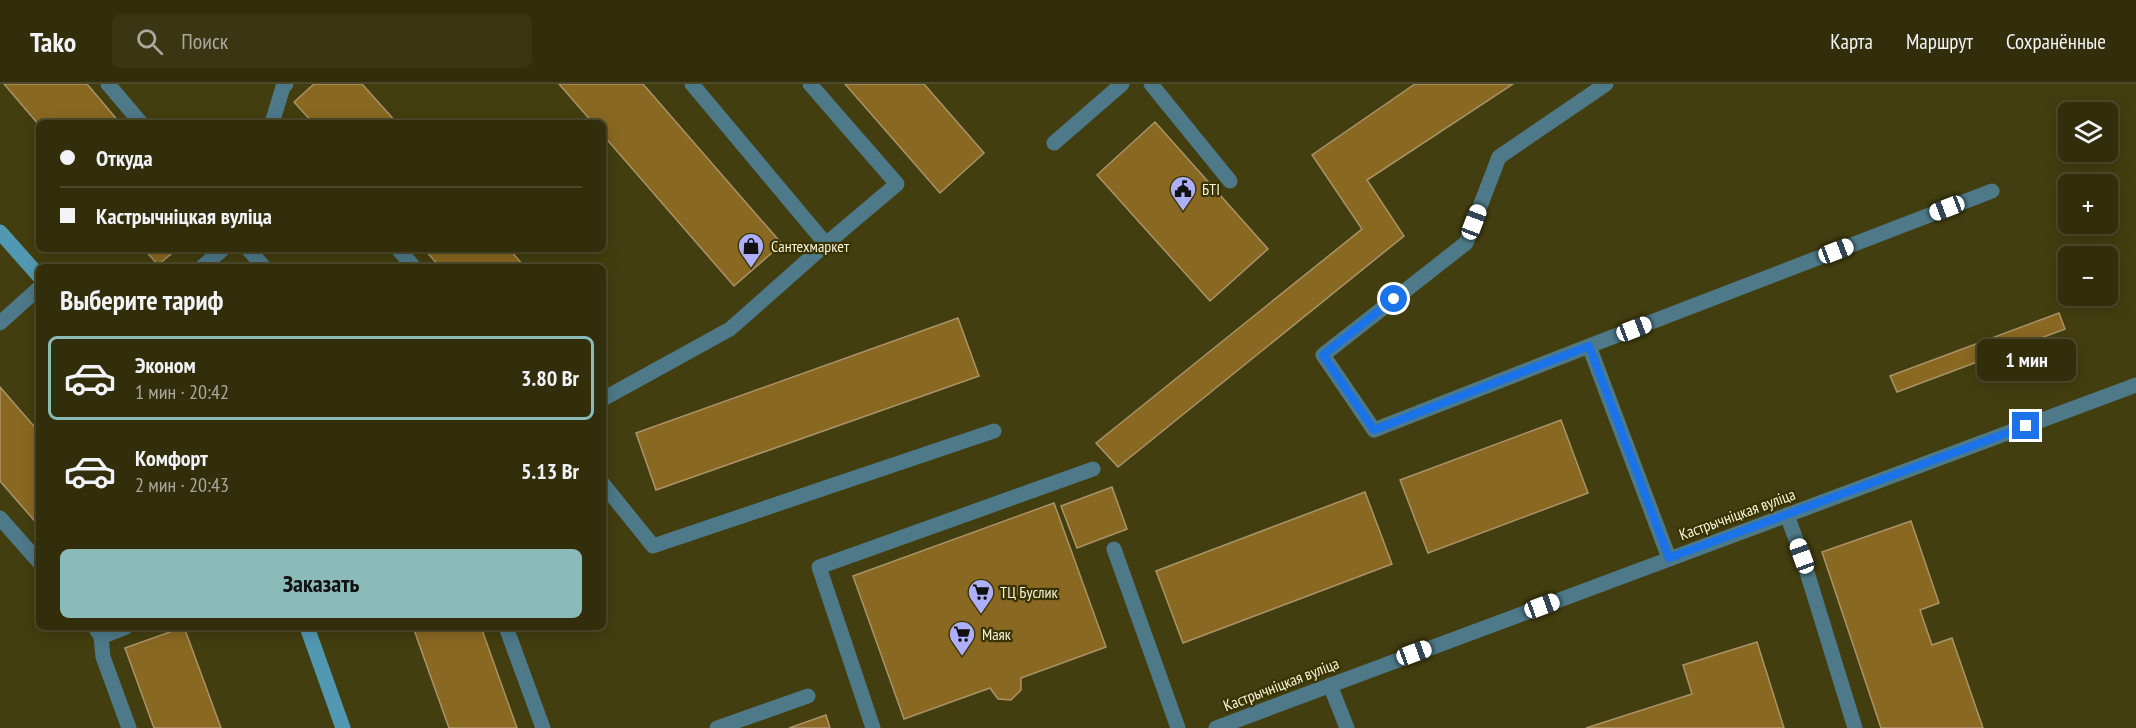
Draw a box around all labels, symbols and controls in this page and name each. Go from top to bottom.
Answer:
search box [112,14,532,68]
text: Tako [30,23,76,60]
icon: search [133,25,166,58]
text: Поиск [181,27,228,55]
text: Карта [1830,28,1873,55]
text: Маршрут [1906,28,1973,55]
text: Сохранённые [2006,28,2106,55]
map controls [2058,102,2118,306]
button: layers [2058,102,2118,162]
text: Откуда [96,144,153,172]
public building icon: БТІ [1168,174,1198,212]
button: + [2058,174,2118,234]
place label: БТІ [1202,179,1220,199]
car [1927,193,1967,223]
text: Кастрычніцкая вуліца [96,202,272,230]
car [1459,202,1489,242]
shop icon: Сантехмаркет [736,231,766,269]
place label: Сантехмаркет [771,236,850,256]
car [1816,236,1856,266]
button: − [2058,246,2118,306]
text: Выберите тариф [60,283,223,317]
route start [1380,285,1407,312]
car [1614,314,1654,344]
callout: 1 мин [1976,339,2076,381]
text: 1 мин [2005,347,2048,373]
icon: car [63,351,117,405]
text: Эконом [135,351,196,379]
text: 3.80 Br [521,364,579,392]
text: 1 мин · 20:42 [135,379,229,405]
route end [2012,412,2039,439]
icon: car [63,444,117,498]
text: Комфорт [135,444,208,472]
text: 5.13 Br [521,457,579,485]
text: 2 мин · 20:43 [135,472,229,498]
street label: Кастрычніцкая вуліца [1676,484,1798,544]
car [1787,536,1817,576]
button: Заказать [60,549,582,618]
supermarket icon: ТЦ Буслик [966,577,996,615]
place label: ТЦ Буслик [1000,582,1059,602]
car [1522,591,1562,621]
supermarket icon: Маяк [947,619,977,657]
place label: Маяк [982,624,1012,644]
car [1394,638,1434,668]
street label: Кастрычніцкая вуліца [1220,653,1342,715]

